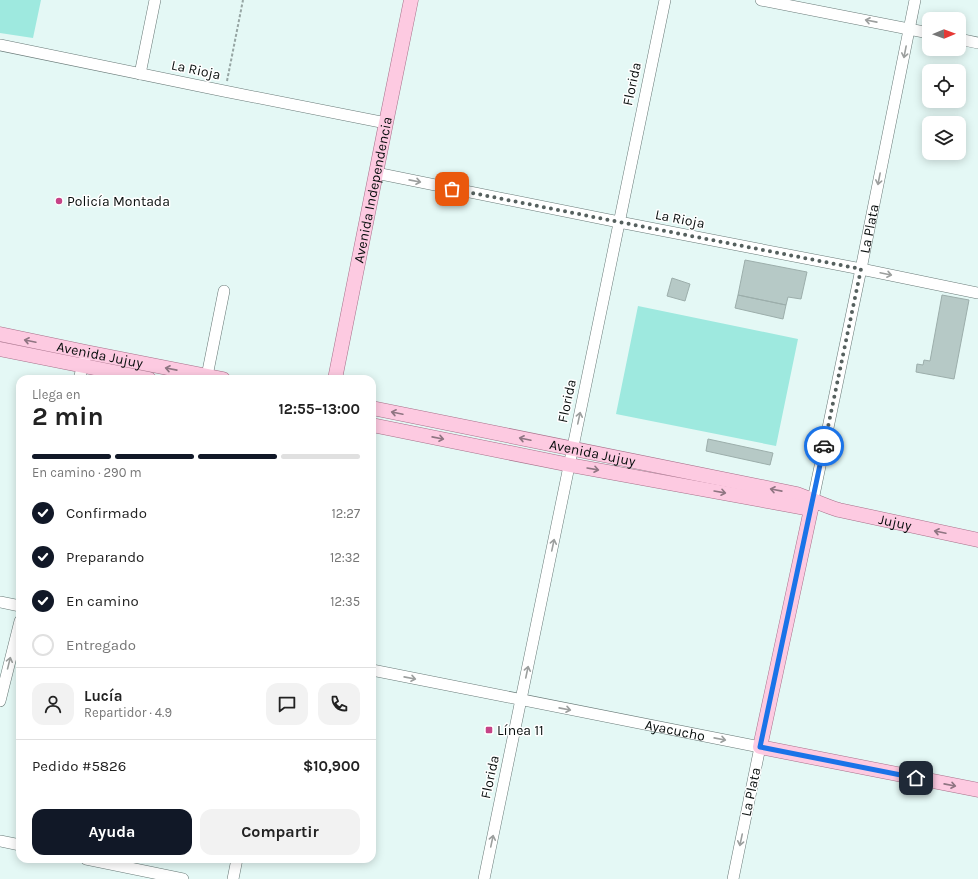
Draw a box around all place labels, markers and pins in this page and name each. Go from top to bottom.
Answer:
pin [435,172,469,206]
place label: Policía Montada [67,193,170,210]
marker: Policía Montada [54,196,64,206]
place label: Línea 11 [497,722,544,739]
marker: Línea 11 [484,725,494,735]
pin [899,761,933,795]

